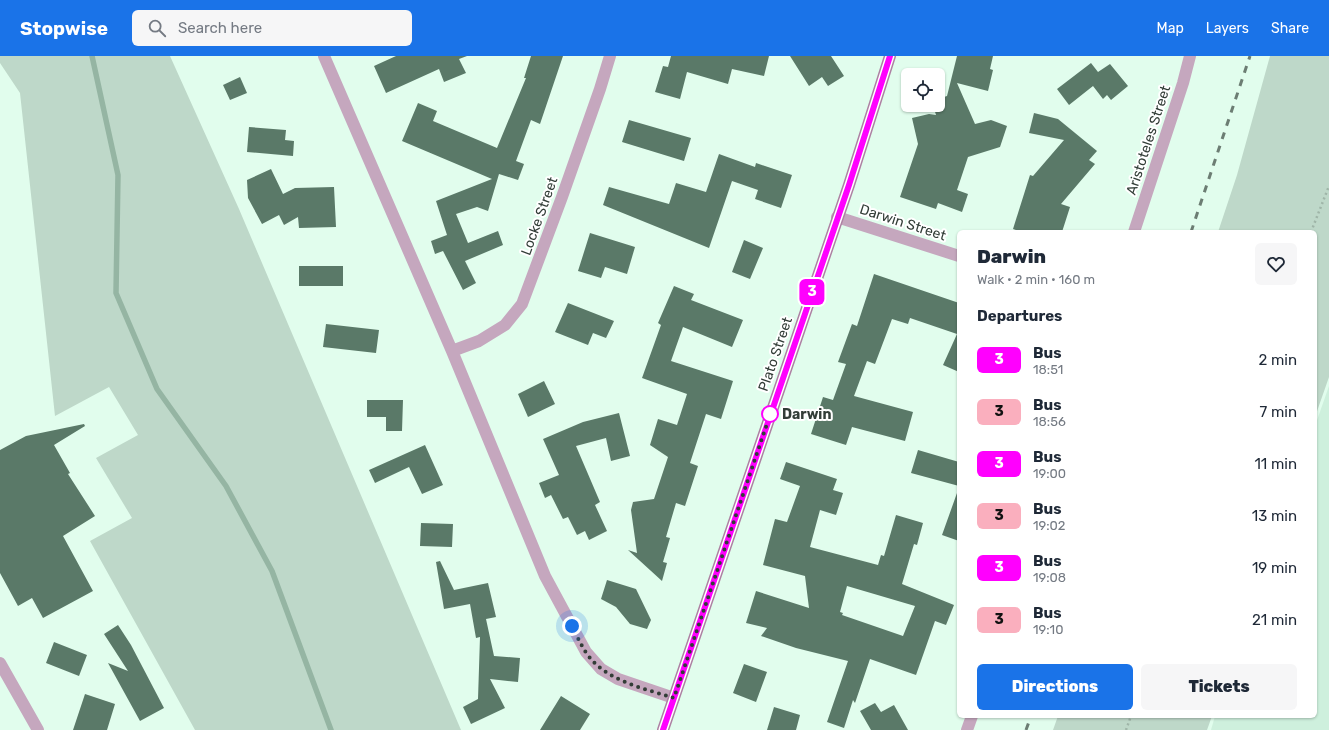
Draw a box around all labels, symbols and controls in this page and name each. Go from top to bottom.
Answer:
search box [132,10,412,46]
text: Stopwise [20,17,108,40]
icon: search [146,17,168,39]
text: Search here [178,19,262,37]
text: Map [1157,20,1184,37]
text: Layers [1206,20,1249,37]
text: Share [1271,20,1309,37]
map controls [901,68,945,112]
button: locate [901,68,945,112]
street label: Aristoteles Street [1123,83,1174,197]
street label: Locke Street [517,174,562,258]
street label: Darwin Street [858,201,949,245]
button: heart [1255,243,1297,285]
text: Darwin [977,245,1046,268]
text: Walk · 2 min · 160 m [977,272,1095,287]
line badge: 3 [799,279,825,305]
text: 3 [807,283,817,300]
text: Departures [977,307,1062,325]
street label: Plato Street [755,314,796,394]
text: Bus [1033,344,1061,362]
text: 3 [994,351,1004,368]
text: 2 min [1258,351,1297,369]
text: 18:51 [1033,362,1063,377]
text: Bus [1033,396,1061,414]
text: 3 [994,403,1004,420]
text: 7 min [1260,403,1297,421]
marker: Darwin [761,405,779,423]
place label: Darwin [782,406,831,423]
text: 18:56 [1033,414,1066,429]
text: Bus [1033,448,1061,466]
text: 3 [994,455,1004,472]
text: 11 min [1254,455,1297,473]
text: 19:00 [1033,466,1066,481]
text: Bus [1033,500,1061,518]
text: 3 [994,507,1004,524]
text: 13 min [1252,507,1297,525]
text: 19:02 [1033,518,1066,533]
text: Bus [1033,552,1061,570]
text: 3 [994,559,1004,576]
text: 19 min [1252,559,1297,577]
text: 19:08 [1033,570,1066,585]
text: Bus [1033,604,1061,622]
text: 3 [994,611,1004,628]
text: 21 min [1252,611,1297,629]
your location [562,616,582,636]
text: 19:10 [1033,622,1063,637]
button: Directions [977,664,1133,710]
button: Tickets [1141,664,1297,710]

